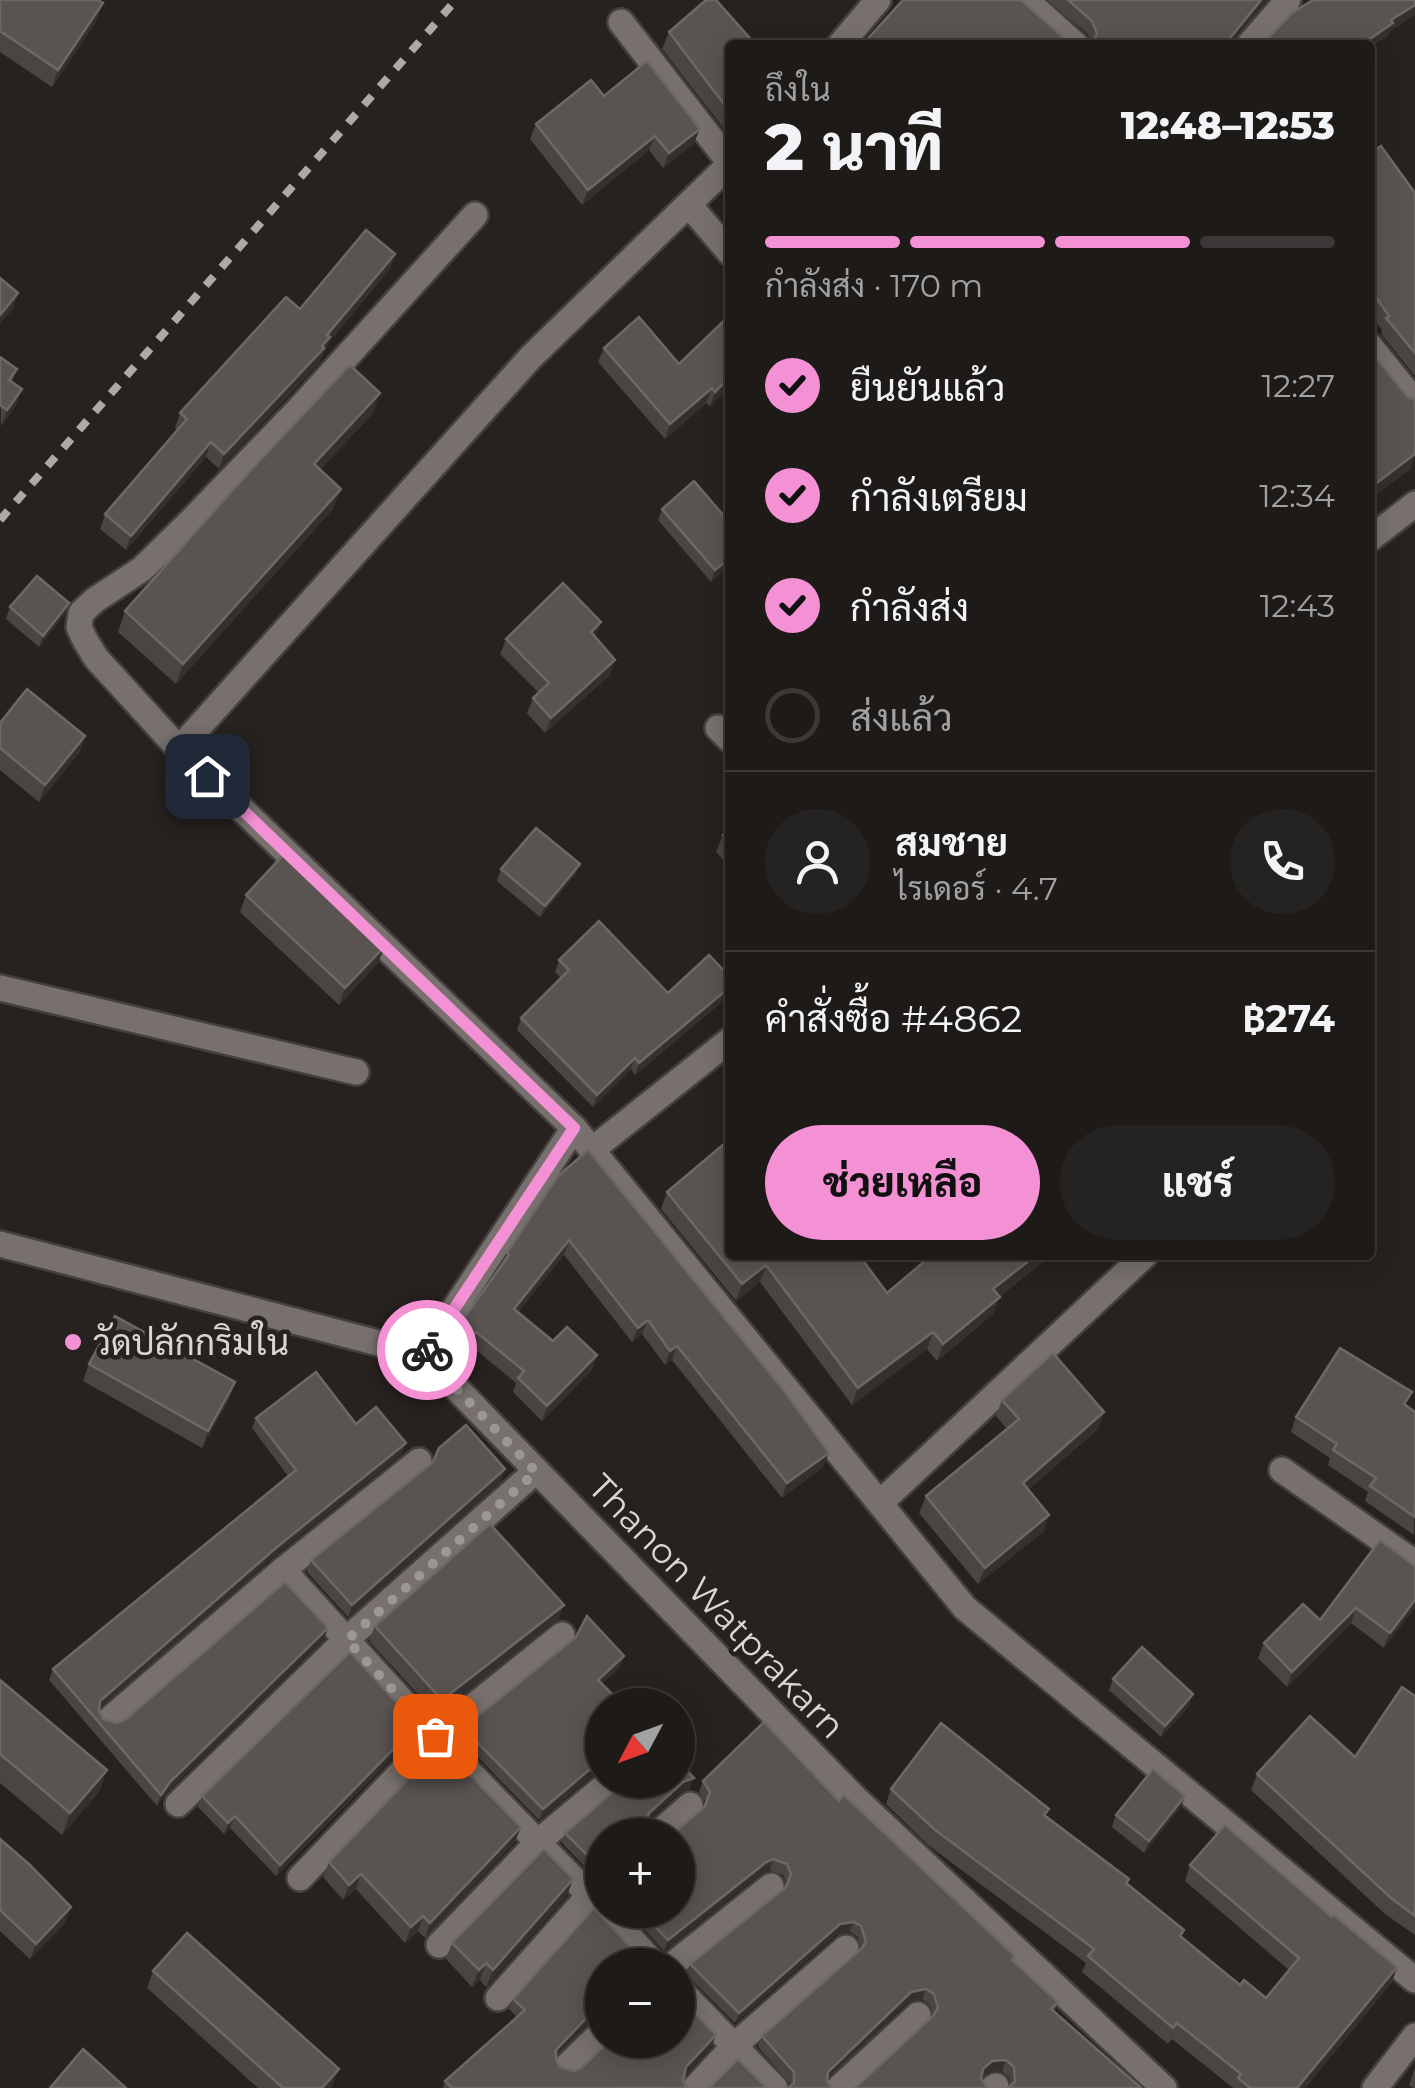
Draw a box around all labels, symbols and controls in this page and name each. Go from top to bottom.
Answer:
text: ถึงใน [765,70,831,109]
text: 12:48–12:53 [1121,102,1335,149]
text: 2 นาที [765,107,944,186]
text: กำลังส่ง · 170 m [765,266,983,305]
icon: check [765,358,820,413]
text: ยืนยันแล้ว [850,364,1005,411]
text: 12:27 [1262,366,1335,405]
icon: check [765,468,820,523]
text: กำลังเตรียม [850,474,1028,521]
text: 12:34 [1259,476,1335,515]
icon: check [765,578,820,633]
text: กำลังส่ง [850,584,969,631]
text: 12:43 [1260,586,1335,625]
text: ส่งแล้ว [850,694,953,741]
pin [165,734,250,819]
icon: home [180,749,235,804]
button: person [765,809,870,914]
button: phone [1230,809,1335,914]
text: สมชาย [895,819,1008,866]
text: ไรเดอร์ · 4.7 [895,869,1058,908]
text: คำสั่งซื้อ #4862 [765,995,1022,1042]
text: ฿274 [1242,995,1335,1042]
button: ช่วยเหลือ [765,1125,1040,1240]
button: แชร์ [1060,1125,1335,1240]
courier [377,1300,477,1400]
place label: วัดปลักกริมใน [93,1320,289,1364]
icon: bike [400,1323,455,1378]
marker: วัดปลักกริมใน [62,1331,84,1353]
street label: Thanon Watprakarn [580,1465,854,1747]
north arrow [585,1688,695,1798]
map controls [585,1688,695,2058]
pin [393,1694,478,1779]
icon: bag [408,1709,463,1764]
button: + [585,1818,695,1928]
button: − [585,1948,695,2058]

